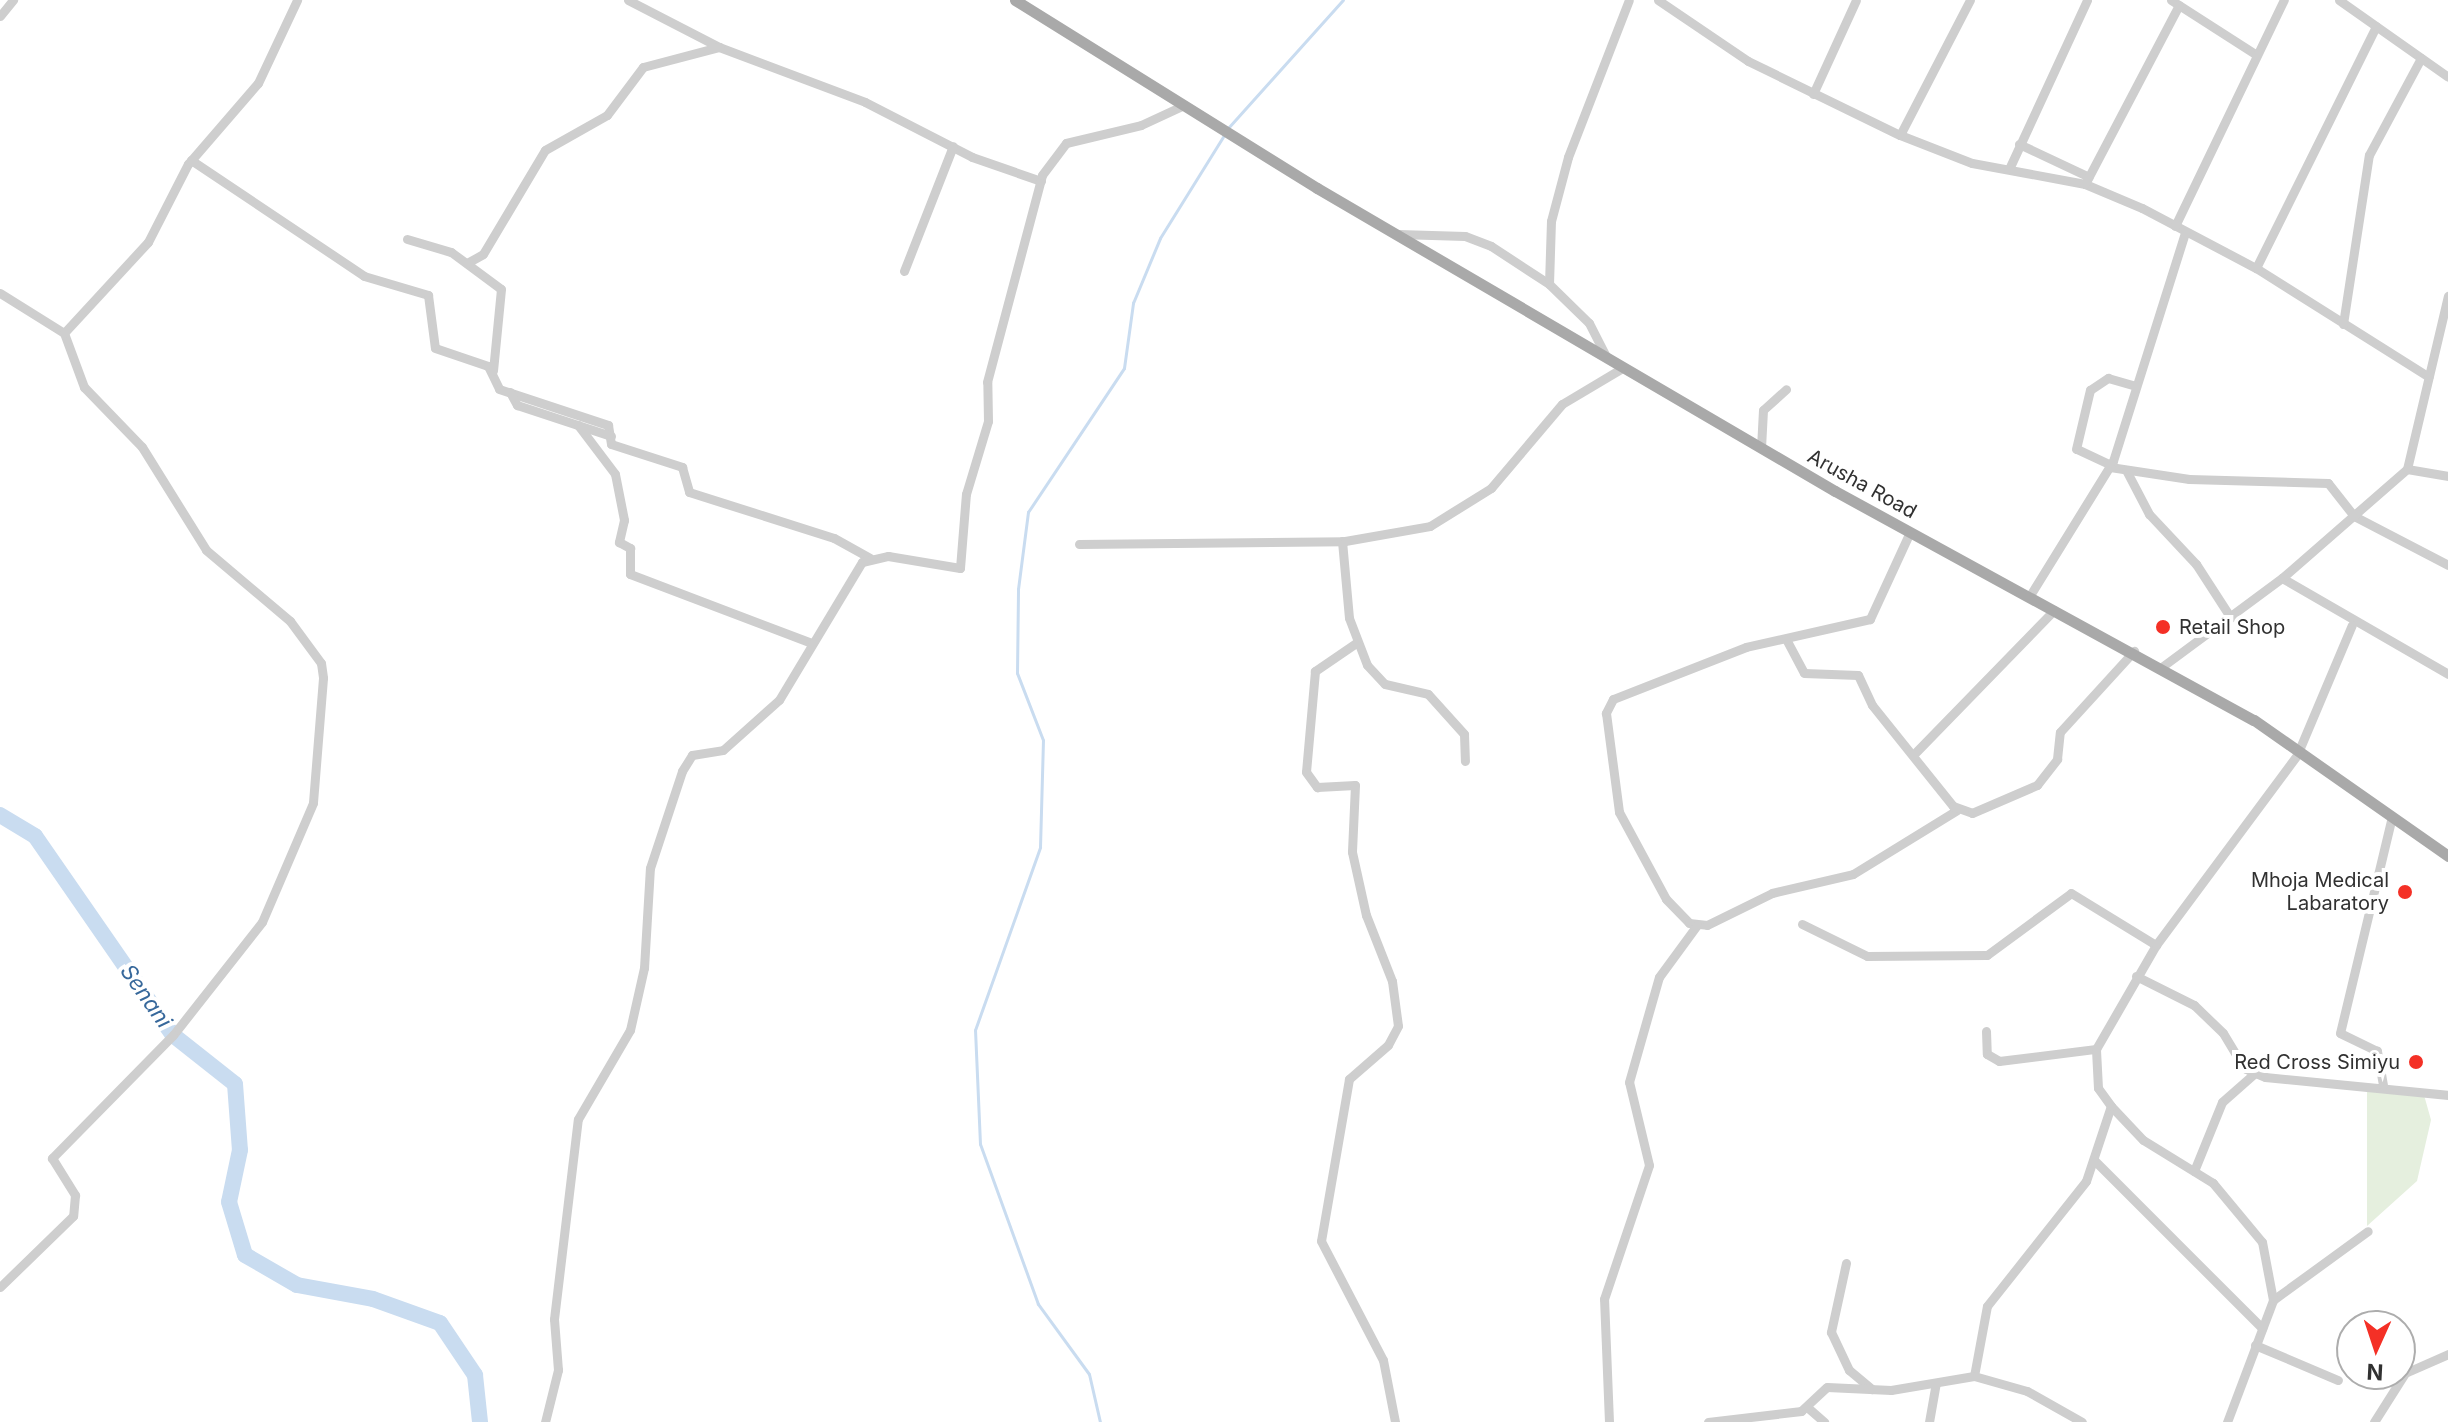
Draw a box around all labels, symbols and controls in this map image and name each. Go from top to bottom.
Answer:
street label: Arusha Road [1803,444,1921,524]
place label: Retail Shop [2179,615,2285,639]
marker: Retail Shop [2154,618,2172,636]
place label: Mhoja Medical Labaratory [2251,868,2389,915]
marker: Mhoja Medical Labaratory [2396,883,2414,901]
water label: Senani [115,959,177,1033]
place label: Red Cross Simiyu [2234,1050,2400,1074]
marker: Red Cross Simiyu [2407,1053,2425,1071]
north arrow [2336,1310,2416,1390]
text: N [2366,1359,2384,1385]

